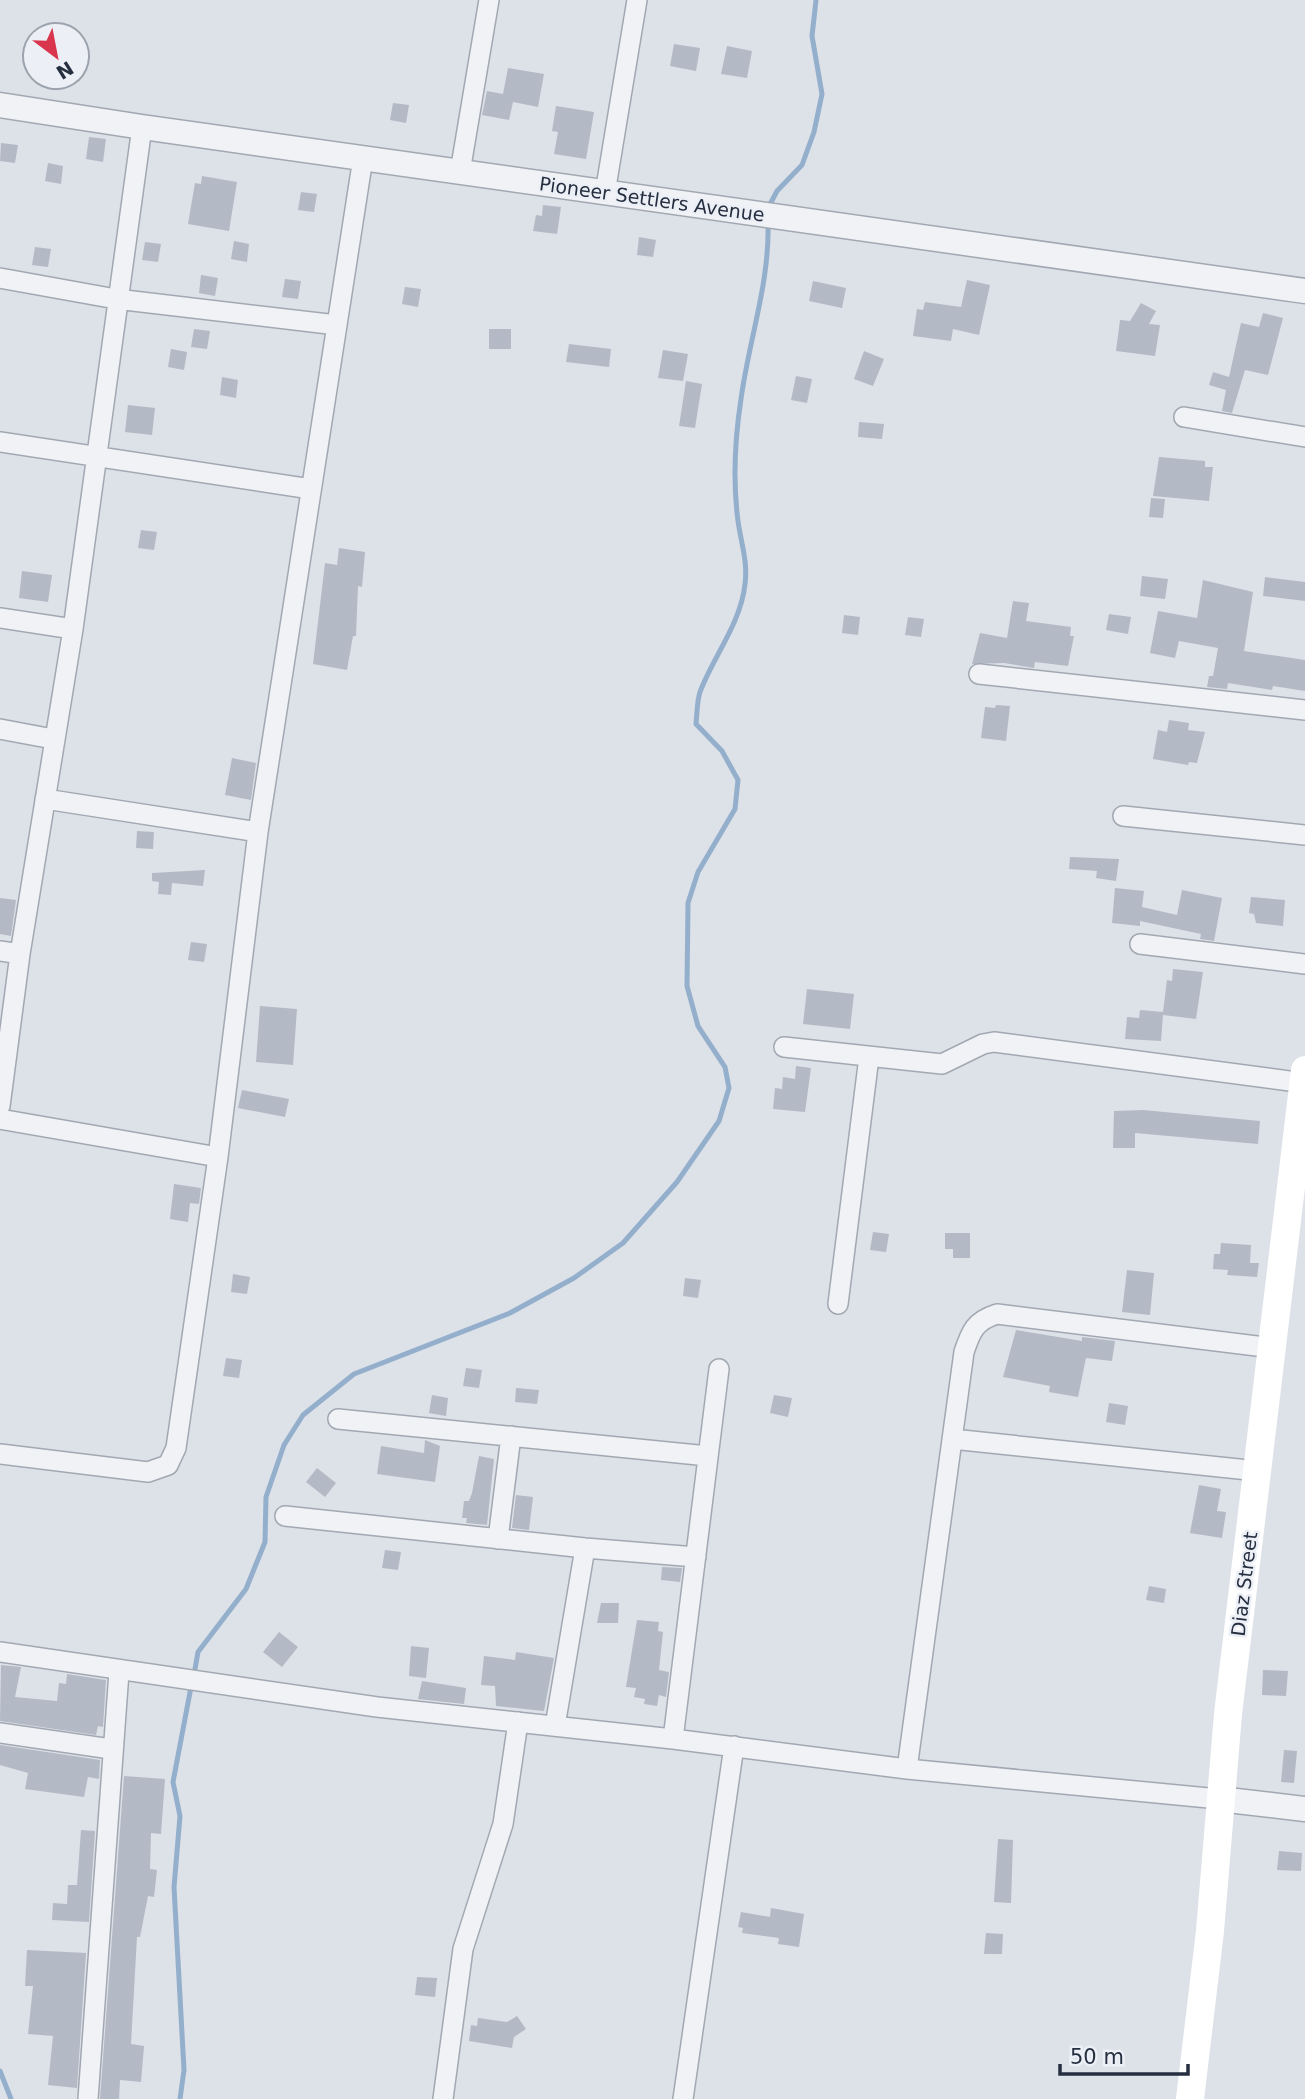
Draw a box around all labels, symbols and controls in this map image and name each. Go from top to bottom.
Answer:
north arrow [21,21,91,91]
text: N [52,57,78,84]
street label: Pioneer Settlers Avenue [538,172,766,226]
street label: Diaz Street [1227,1530,1261,1638]
scale bar [1060,2032,1188,2076]
text: 50 m [1070,2045,1124,2069]

